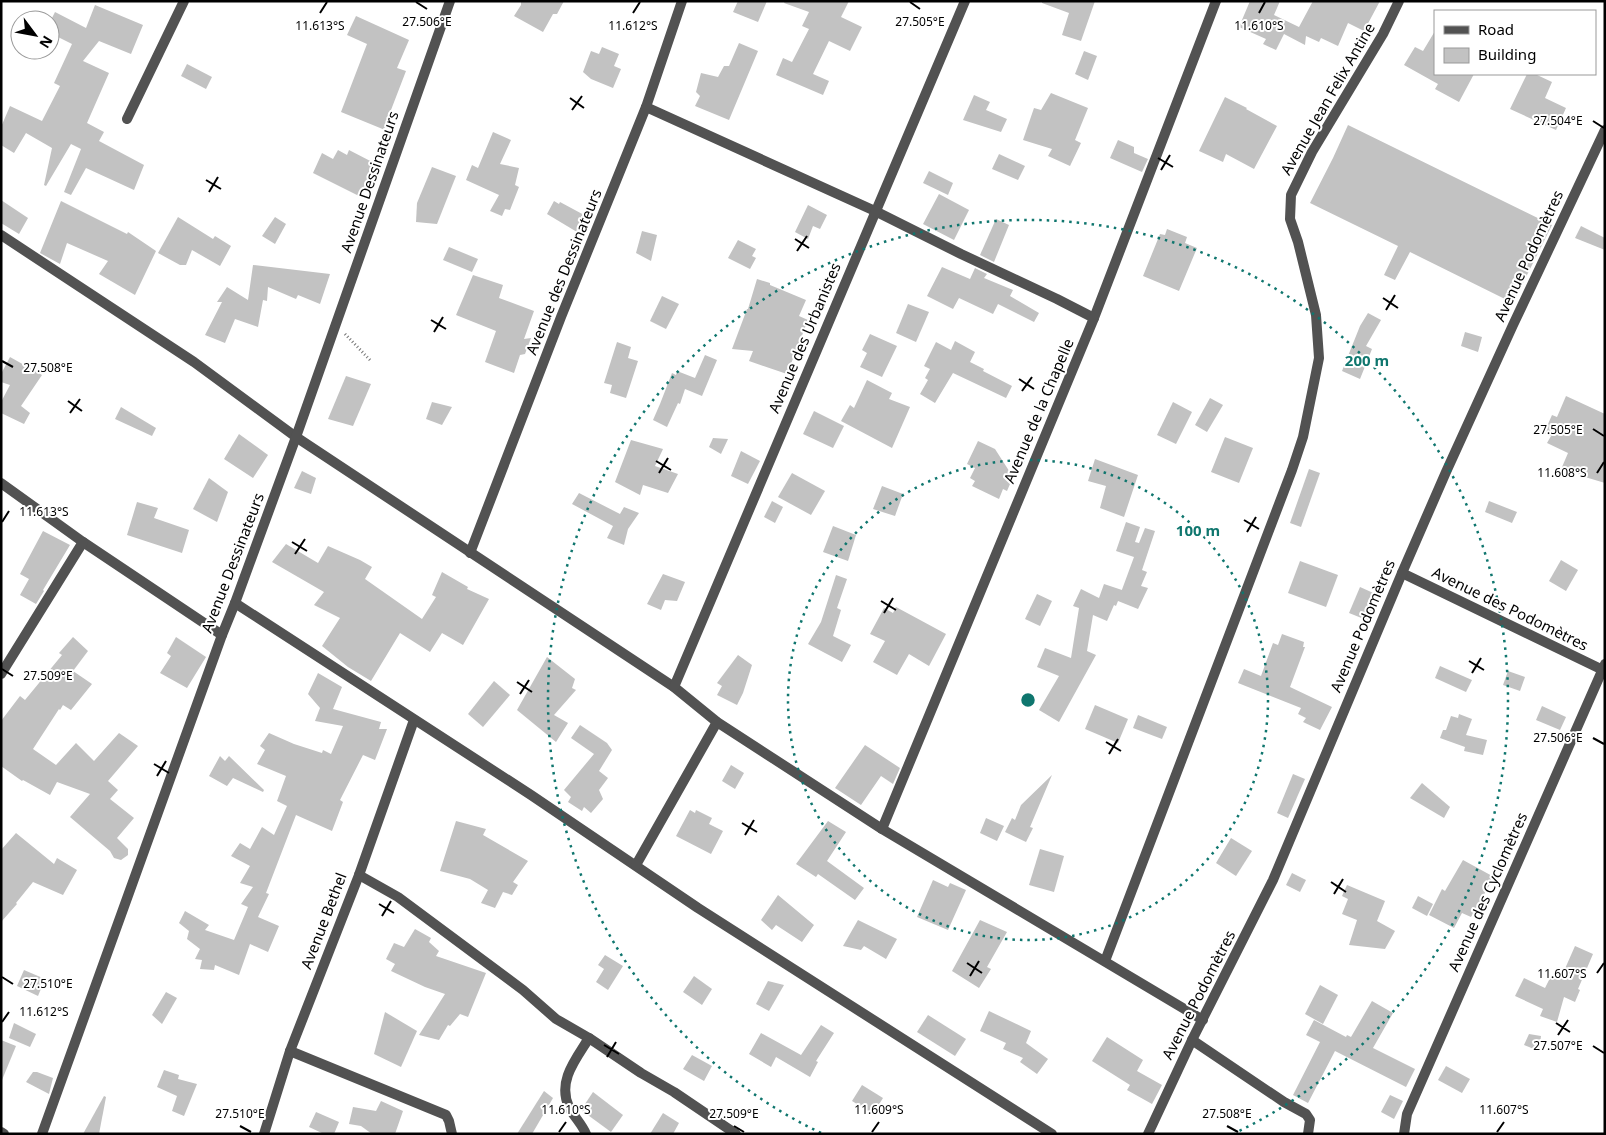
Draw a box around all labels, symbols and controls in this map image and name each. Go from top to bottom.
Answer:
north arrow [10,10,60,60]
legend [1434,10,1596,75]
text: 27.506°E [402,13,452,30]
text: 27.505°E [895,13,945,30]
text: 11.613°S [295,17,345,34]
text: 11.612°S [608,17,658,34]
text: 11.610°S [1234,17,1284,34]
street label: Avenue Jean Felix Antine [1275,19,1379,178]
text: Road [1478,19,1514,39]
text: N [35,32,58,52]
text: Building [1478,44,1536,64]
street label: Avenue Dessinateurs [335,108,403,255]
text: 27.504°E [1533,112,1583,129]
street label: Avenue des Dessinateurs [521,186,606,358]
street label: Avenue Podomètres [1489,187,1567,324]
street label: Avenue des Urbanistes [763,259,845,416]
street label: Avenue de la Chapelle [999,335,1078,486]
text: 200 m [1345,350,1389,370]
text: 27.508°E [23,359,73,376]
text: 27.505°E [1533,421,1583,438]
text: 11.608°S [1537,464,1587,481]
street label: Avenue Dessinateurs [196,490,268,636]
text: 11.613°S [19,503,69,520]
text: 100 m [1176,520,1220,540]
street label: Avenue Podomètres [1325,556,1399,695]
street label: Avenue des Podomètres [1429,562,1592,655]
text: 27.509°E [23,667,73,684]
centre of rings [1019,691,1037,709]
text: 27.506°E [1533,729,1583,746]
street label: Avenue des Cyclomètres [1443,809,1531,974]
street label: Avenue Bethel [295,870,351,972]
street label: Avenue Podomètres [1157,927,1239,1063]
text: 11.607°S [1537,965,1587,982]
text: 27.510°E [23,975,73,992]
text: 11.612°S [19,1003,69,1020]
text: 27.507°E [1533,1037,1583,1054]
text: 11.610°S [541,1101,591,1118]
text: 11.609°S [854,1101,904,1118]
text: 11.607°S [1479,1101,1529,1118]
text: 27.510°E [215,1105,265,1122]
text: 27.509°E [709,1105,759,1122]
text: 27.508°E [1202,1105,1252,1122]

